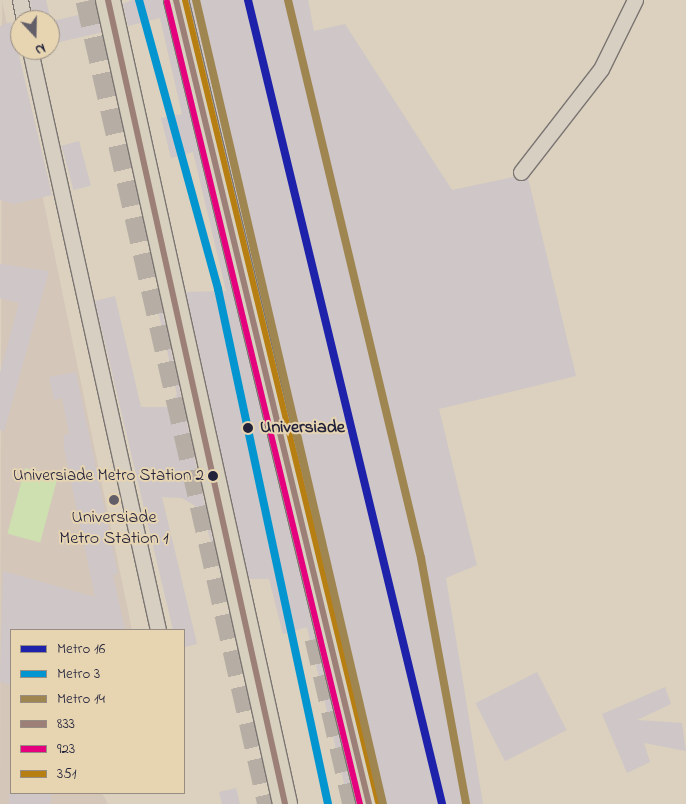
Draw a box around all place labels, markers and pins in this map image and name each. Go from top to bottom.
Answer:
place label: Universiade [260,417,345,439]
marker: Universiade [239,419,257,437]
place label: Universiade Metro Station 2 [13,466,204,486]
marker: Universiade Metro Station 2 [208,471,218,481]
marker: Universiade Metro Station 1 [108,494,120,506]
place label: Universiade Metro Station 1 [59,508,169,550]

